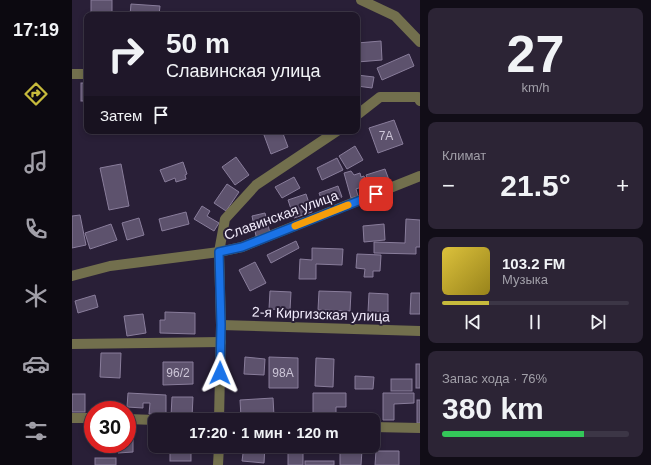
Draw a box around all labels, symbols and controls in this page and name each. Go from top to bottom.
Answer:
text: 17:19 [13,20,59,40]
text: 27 [507,25,564,83]
icon: right [100,28,152,80]
text: 50 m [166,28,230,59]
text: Славинская улица [166,61,321,81]
icon: directions [22,80,50,108]
text: km/h [521,80,550,95]
icon: arrive [150,104,172,126]
text: Затем [100,107,142,124]
house number: 7А [379,129,393,143]
icon: music [22,148,50,176]
text: Климат [442,148,486,163]
text: 21.5° [500,169,571,202]
text: − [442,173,455,198]
text: + [616,173,629,198]
pin [359,177,393,211]
icon: arrive [365,183,387,205]
street label: Славинская улица [222,187,340,243]
icon: phone [22,215,50,243]
text: 103.2 FM [502,255,565,272]
text: Музыка [502,272,548,287]
icon: climate [22,282,50,310]
street label: 2-я Киргизская улица [252,304,390,324]
icon: previous [462,311,484,333]
icon: pause [524,311,546,333]
icon: next [587,311,609,333]
icon: car [22,350,50,378]
position arrow [199,352,241,394]
house number: 96/2 [166,366,190,380]
house number: 98А [272,366,294,380]
text: Запас хода · 76% [442,371,547,386]
text: 380 km [442,392,544,425]
speed limit sign: 30 [84,401,136,453]
icon: filters [22,417,50,445]
text: 17:20 · 1 мин · 120 m [189,424,339,441]

